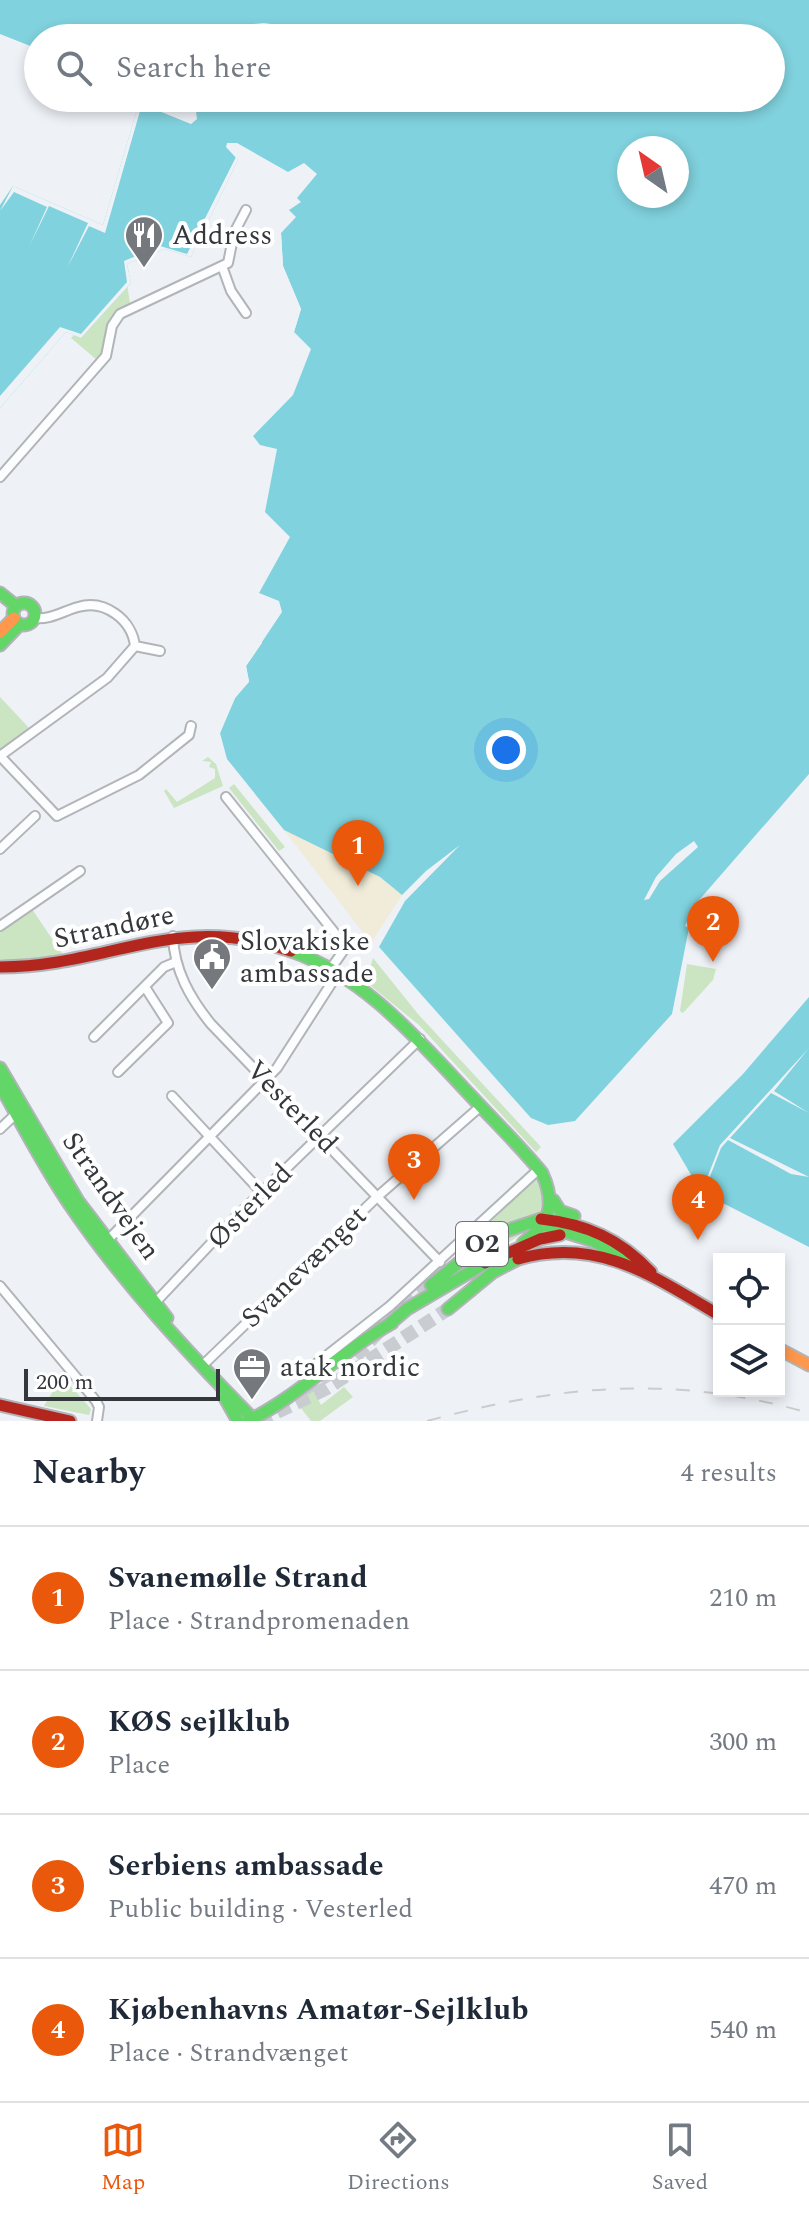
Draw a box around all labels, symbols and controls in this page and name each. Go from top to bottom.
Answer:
search box [24,24,785,112]
text: Search here [116,45,272,91]
icon: search [52,46,96,90]
north arrow [617,136,689,208]
restaurant icon: Address [123,214,165,269]
place label: Address [172,214,272,257]
your location [486,730,526,770]
pin: 1 [332,820,384,886]
street label: Strandøre [50,893,178,961]
pin: 2 [687,896,739,962]
place label: Slovakiske ambassade [240,920,374,995]
public building icon: Slovakiske ambassade [191,936,233,991]
street label: Vesterled [236,1050,348,1164]
street label: Strandvejen [51,1123,171,1269]
pin: 3 [388,1134,440,1200]
street label: Østerled [197,1153,303,1259]
pin: 4 [672,1174,724,1240]
street label: Svanevænget [231,1196,377,1338]
road number: O2 [456,1222,508,1266]
map controls [713,1253,785,1397]
button: locate [713,1253,785,1325]
button: layers [713,1325,785,1397]
office icon: atak nordic [231,1346,273,1401]
place label: atak nordic [280,1346,420,1389]
scale bar [24,1365,220,1401]
text: 200 m [36,1366,93,1399]
text: Nearby [32,1447,145,1499]
text: 4 results [681,1453,777,1493]
text: Svanemølle Strand [108,1555,368,1601]
text: 1 [51,1578,65,1618]
text: 210 m [709,1578,777,1618]
text: Place · Strandpromenaden [108,1601,410,1641]
text: KØS sejlklub [108,1699,290,1745]
text: 2 [51,1722,65,1762]
text: 300 m [709,1722,777,1762]
text: Place [108,1745,170,1785]
text: Serbiens ambassade [108,1843,384,1889]
text: 3 [51,1866,65,1906]
text: 470 m [709,1866,777,1906]
text: Public building · Vesterled [108,1889,413,1929]
text: Kjøbenhavns Amatør-Sejlklub [108,1987,528,2033]
text: 4 [51,2010,65,2050]
text: 540 m [709,2010,777,2050]
text: Place · Strandvænget [108,2033,348,2073]
tab: Map [101,2118,145,2199]
tab: Directions [347,2118,450,2199]
tab: Saved [652,2118,708,2199]

